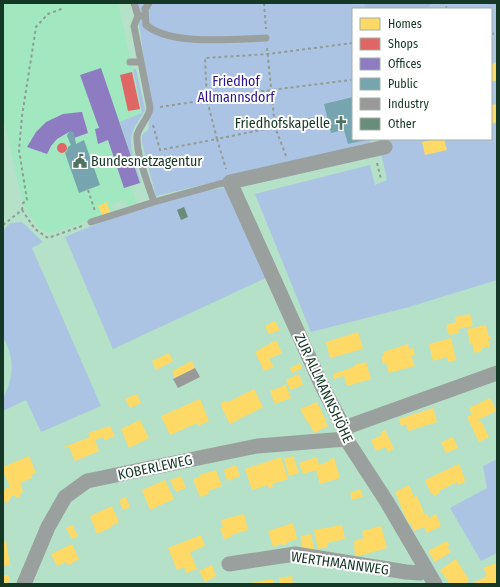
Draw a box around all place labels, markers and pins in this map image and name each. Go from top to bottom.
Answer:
place label: Friedhofskapelle [235,115,330,132]
church icon: Friedhofskapelle [333,115,349,131]
public building icon: Bundesnetzagentur [72,153,88,169]
place label: Bundesnetzagentur [91,153,202,170]

